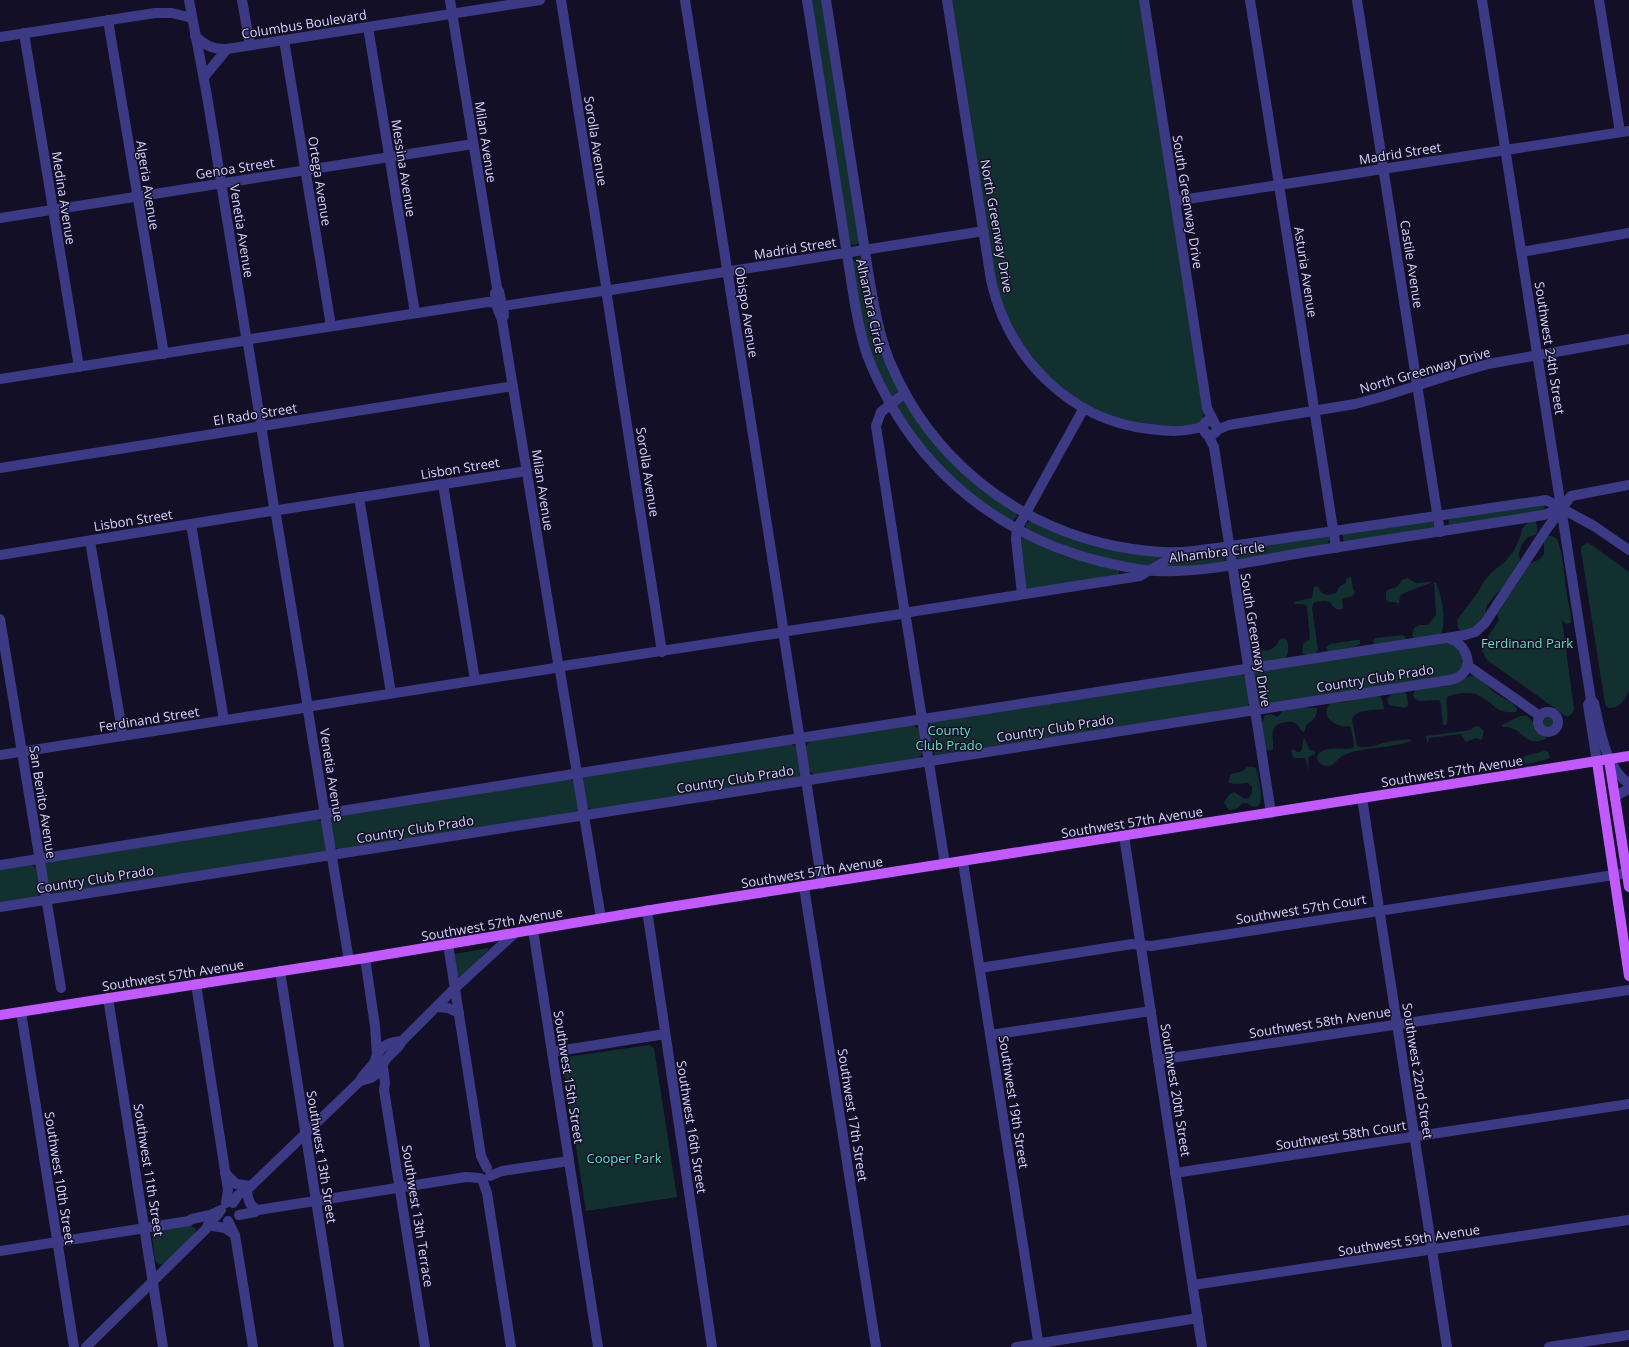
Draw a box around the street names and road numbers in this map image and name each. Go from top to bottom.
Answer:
street label: Columbus Boulevard [240,5,368,43]
street label: Sorolla Avenue [580,95,612,187]
street label: Milan Avenue [471,100,501,184]
street label: Messina Avenue [387,118,421,218]
street label: South Greenway Drive [1169,134,1207,270]
street label: Ortega Avenue [304,135,336,227]
street label: Madrid Street [1358,138,1443,168]
street label: Algeria Avenue [132,139,164,231]
street label: Medina Avenue [48,150,80,246]
street label: Genoa Street [194,153,276,183]
street label: North Greenway Drive [976,158,1018,294]
street label: Venetia Avenue [226,183,258,279]
street label: Castile Avenue [1396,219,1428,309]
street label: Asturia Avenue [1290,225,1322,319]
street label: Madrid Street [753,233,838,263]
street label: Alhambra Circle [852,257,890,355]
street label: Obispo Avenue [731,265,763,359]
street label: Southwest 24th Street [1531,280,1569,416]
street label: North Greenway Drive [1358,343,1492,397]
street label: El Rado Street [212,398,299,430]
street label: Sorolla Avenue [632,426,664,518]
street label: Milan Avenue [528,448,558,532]
street label: Lisbon Street [419,453,501,483]
street label: Lisbon Street [92,505,174,535]
street label: Alhambra Circle [1168,537,1266,567]
street label: South Greenway Drive [1237,572,1275,708]
street label: Country Club Prado [1315,660,1435,696]
street label: Ferdinand Street [98,702,201,736]
street label: Country Club Prado [995,710,1115,746]
street label: Venetia Avenue [316,727,348,823]
street label: San Benito Avenue [25,744,61,860]
street label: Southwest 57th Avenue [1380,751,1524,791]
street label: Country Club Prado [675,761,795,797]
street label: Southwest 57th Avenue [1060,802,1204,842]
street label: Country Club Prado [355,811,475,847]
street label: Southwest 57th Avenue [740,852,884,892]
street label: Country Club Prado [35,861,155,897]
street label: Southwest 57th Court [1234,890,1368,928]
street label: Southwest 57th Avenue [420,903,564,945]
street label: Southwest 57th Avenue [101,955,245,995]
street label: Southwest 58th Avenue [1248,1002,1392,1042]
street label: Southwest 22nd Street [1398,1002,1438,1141]
street label: Southwest 15th Street [550,1009,588,1145]
street label: Southwest 20th Street [1157,1022,1195,1158]
street label: Southwest 19th Street [995,1034,1033,1170]
street label: Southwest 17th Street [834,1047,872,1183]
street label: Southwest 16th Street [673,1059,711,1195]
street label: Southwest 13th Street [303,1089,341,1225]
street label: Southwest 11th Street [130,1102,168,1238]
street label: Southwest 10th Street [41,1110,79,1246]
street label: Southwest 58th Court [1274,1116,1408,1154]
street label: Southwest 13th Terrace [398,1144,438,1288]
street label: Southwest 59th Avenue [1337,1220,1481,1260]

